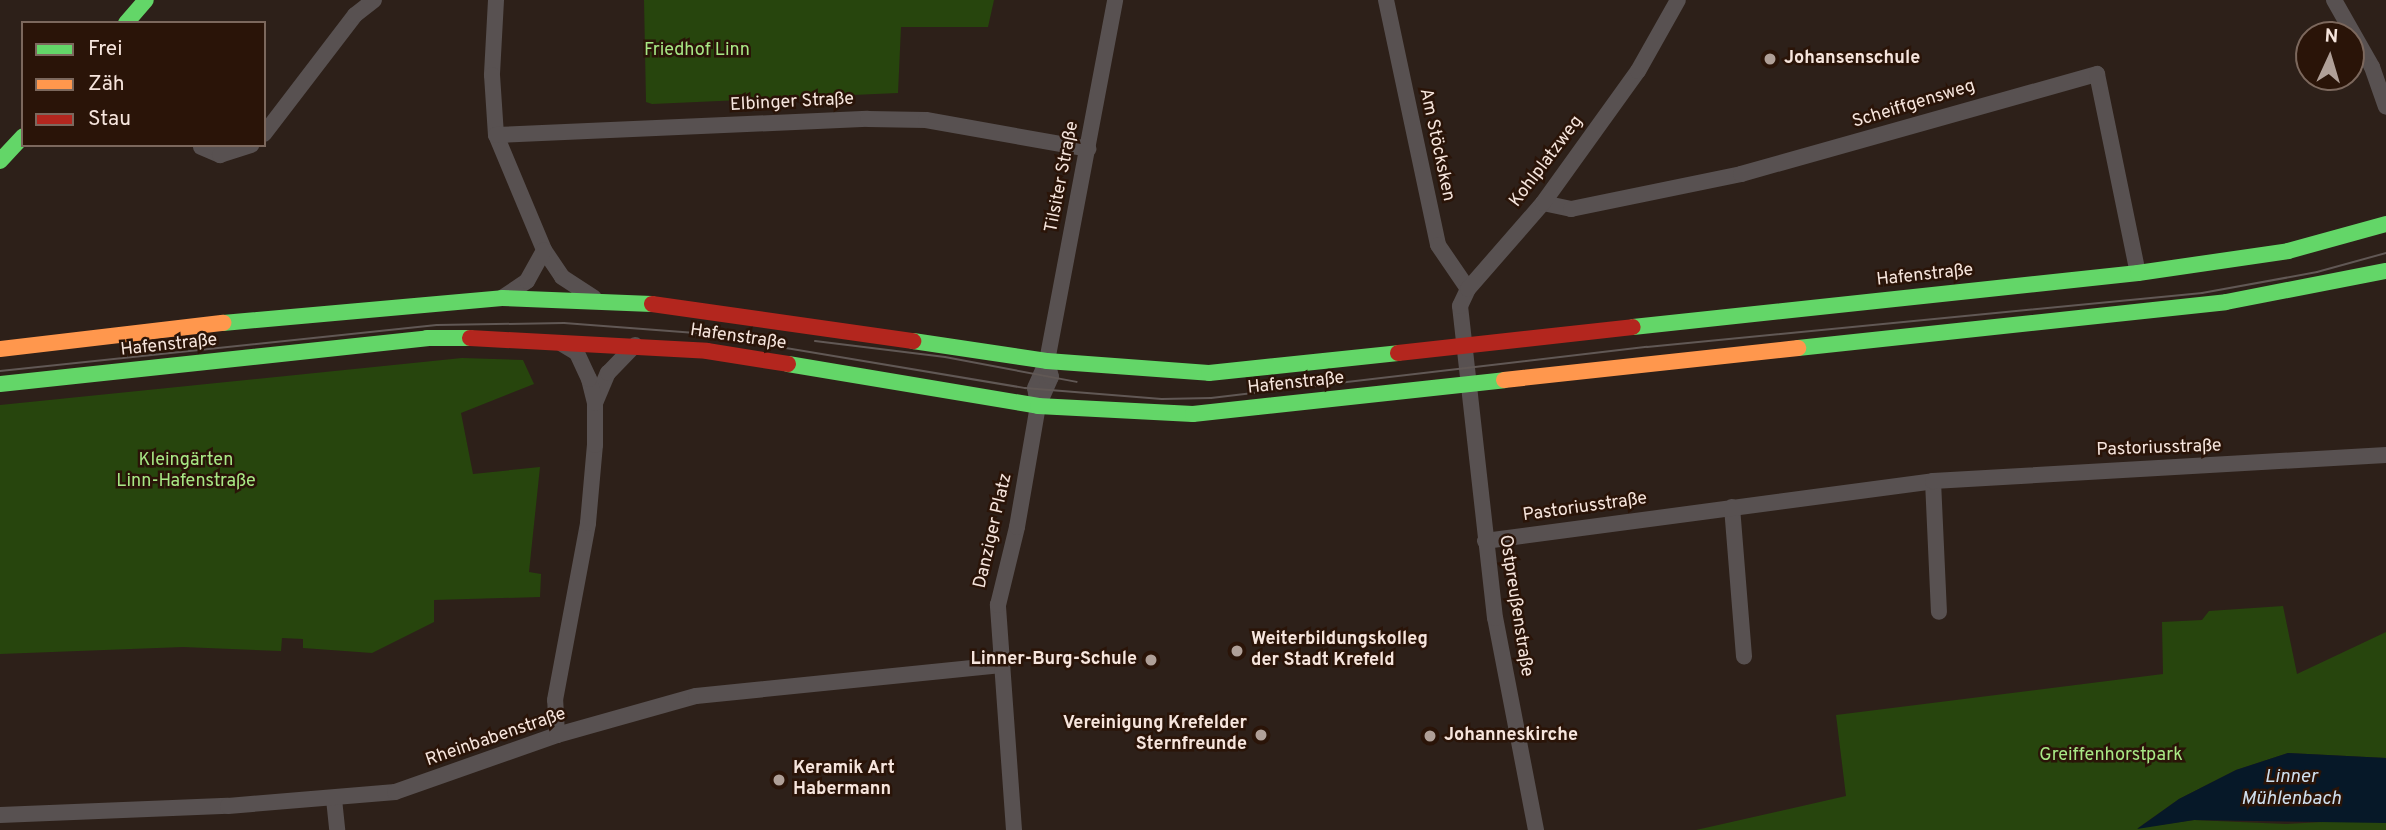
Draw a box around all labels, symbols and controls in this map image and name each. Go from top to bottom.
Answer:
legend [21,21,266,147]
north arrow [2295,21,2365,91]
text: N [2324,25,2339,49]
text: Frei [88,36,123,63]
park label: Friedhof Linn [644,40,750,62]
place label: Johansenschule [1784,48,1920,70]
marker: Johansenschule [1762,51,1778,67]
text: Zäh [88,71,125,98]
street label: Scheiffgensweg [1850,76,1978,134]
street label: Am Stöcksken [1413,87,1459,203]
street label: Elbinger Straße [729,89,855,117]
text: Stau [88,106,131,133]
street label: Kohlplatzweg [1506,112,1588,212]
street label: Tilsiter Straße [1042,120,1084,234]
street label: Hafenstraße [1876,260,1974,292]
street label: Hafenstraße [688,321,788,355]
street label: Hafenstraße [120,330,218,362]
street label: Hafenstraße [1247,368,1345,400]
street label: Pastoriusstraße [2096,436,2222,462]
park label: Kleingärten Linn-Hafenstraße [116,451,256,494]
street label: Danziger Platz [970,471,1018,591]
street label: Pastoriusstraße [1521,489,1649,527]
street label: Ostpreußenstraße [1493,533,1537,679]
place label: Weiterbildungskolleg der Stadt Krefeld [1251,630,1428,672]
marker: Weiterbildungskolleg der Stadt Krefeld [1229,643,1245,659]
place label: Linner-Burg-Schule [970,649,1137,671]
marker: Linner-Burg-Schule [1143,652,1159,668]
street label: Rheinbabenstraße [423,704,569,772]
place label: Vereinigung Krefelder Sternfreunde [1063,714,1247,756]
place label: Johanneskirche [1444,725,1578,747]
marker: Vereinigung Krefelder Sternfreunde [1253,727,1269,743]
marker: Johanneskirche [1422,728,1438,744]
park label: Greiffenhorstpark [2039,745,2183,767]
place label: Keramik Art Habermann [793,759,895,802]
water label: Linner Mühlenbach [2241,767,2341,811]
marker: Keramik Art Habermann [771,772,787,788]

